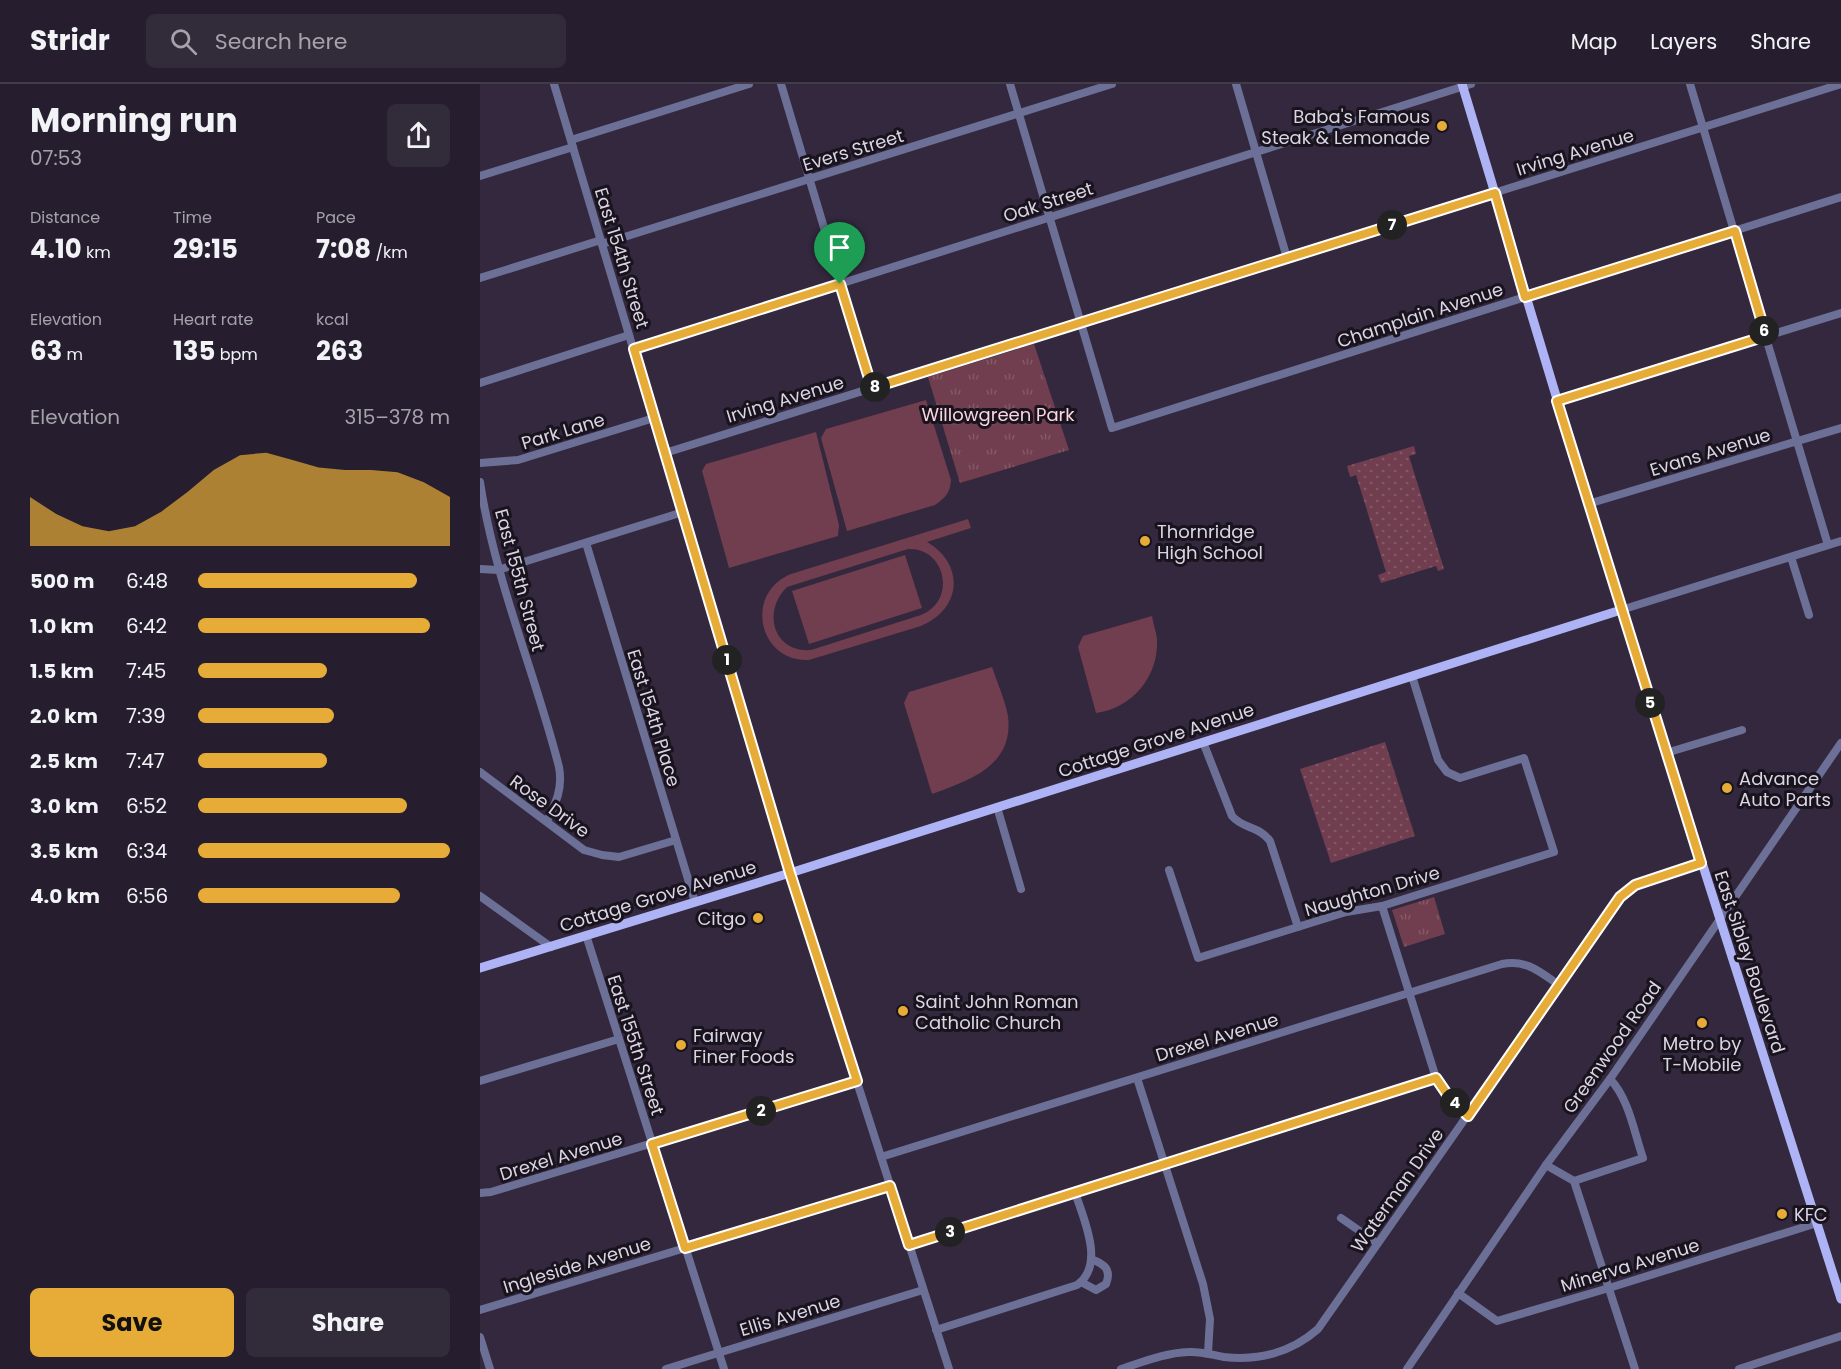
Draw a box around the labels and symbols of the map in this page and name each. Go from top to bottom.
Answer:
place label: Baba's Famous Steak & Lemonade [1261,104,1430,150]
marker: Baba's Famous Steak & Lemonade [1435,119,1449,133]
street label: Irving Avenue [1513,122,1637,182]
street label: Evers Street [800,123,906,177]
street label: Oak Street [1000,176,1096,228]
street label: East 154th Street [589,184,655,332]
pin: 7 [1377,210,1407,240]
pin [814,222,865,284]
street label: Champlain Avenue [1334,276,1506,354]
pin: 6 [1749,316,1779,346]
street label: Irving Avenue [723,369,847,429]
pin: 8 [860,372,890,402]
park label: Willowgreen Park [921,402,1075,427]
street label: Park Lane [518,406,608,456]
street label: Evans Avenue [1647,422,1773,482]
street label: East 155th Street [489,506,551,654]
place label: Thornridge High School [1157,519,1263,565]
marker: Thornridge High School [1138,534,1152,548]
pin: 1 [712,645,742,675]
street label: East 154th Place [621,646,687,790]
pin: 5 [1635,688,1665,718]
street label: Cottage Grove Avenue [1055,696,1257,784]
place label: Advance Auto Parts [1739,766,1831,812]
street label: Rose Drive [505,769,595,843]
marker: Advance Auto Parts [1720,781,1734,795]
street label: Cottage Grove Avenue [556,854,760,938]
street label: Naughton Drive [1301,860,1443,922]
street label: East Sibley Boulevard [1709,867,1791,1057]
place label: Citgo [697,906,746,931]
marker: Citgo [751,911,765,925]
street label: East 155th Street [602,972,670,1118]
street label: Greenwood Road [1557,976,1667,1118]
place label: Saint John Roman Catholic Church [915,989,1079,1035]
marker: Saint John Roman Catholic Church [896,1004,910,1018]
street label: Drexel Avenue [1153,1006,1281,1068]
marker: Metro by T-Mobile [1695,1016,1709,1030]
place label: Fairway Finer Foods [693,1023,794,1069]
place label: Metro by T-Mobile [1663,1031,1741,1077]
marker: Fairway Finer Foods [674,1038,688,1052]
pin: 4 [1440,1088,1470,1118]
pin: 2 [746,1096,776,1126]
street label: Waterman Drive [1345,1123,1449,1257]
street label: Drexel Avenue [497,1125,625,1187]
place label: KFC [1794,1202,1828,1227]
marker: KFC [1775,1207,1789,1221]
pin: 3 [935,1217,965,1247]
street label: Ingleside Avenue [500,1231,654,1299]
street label: Minerva Avenue [1557,1232,1703,1298]
street label: Ellis Avenue [736,1288,844,1342]

